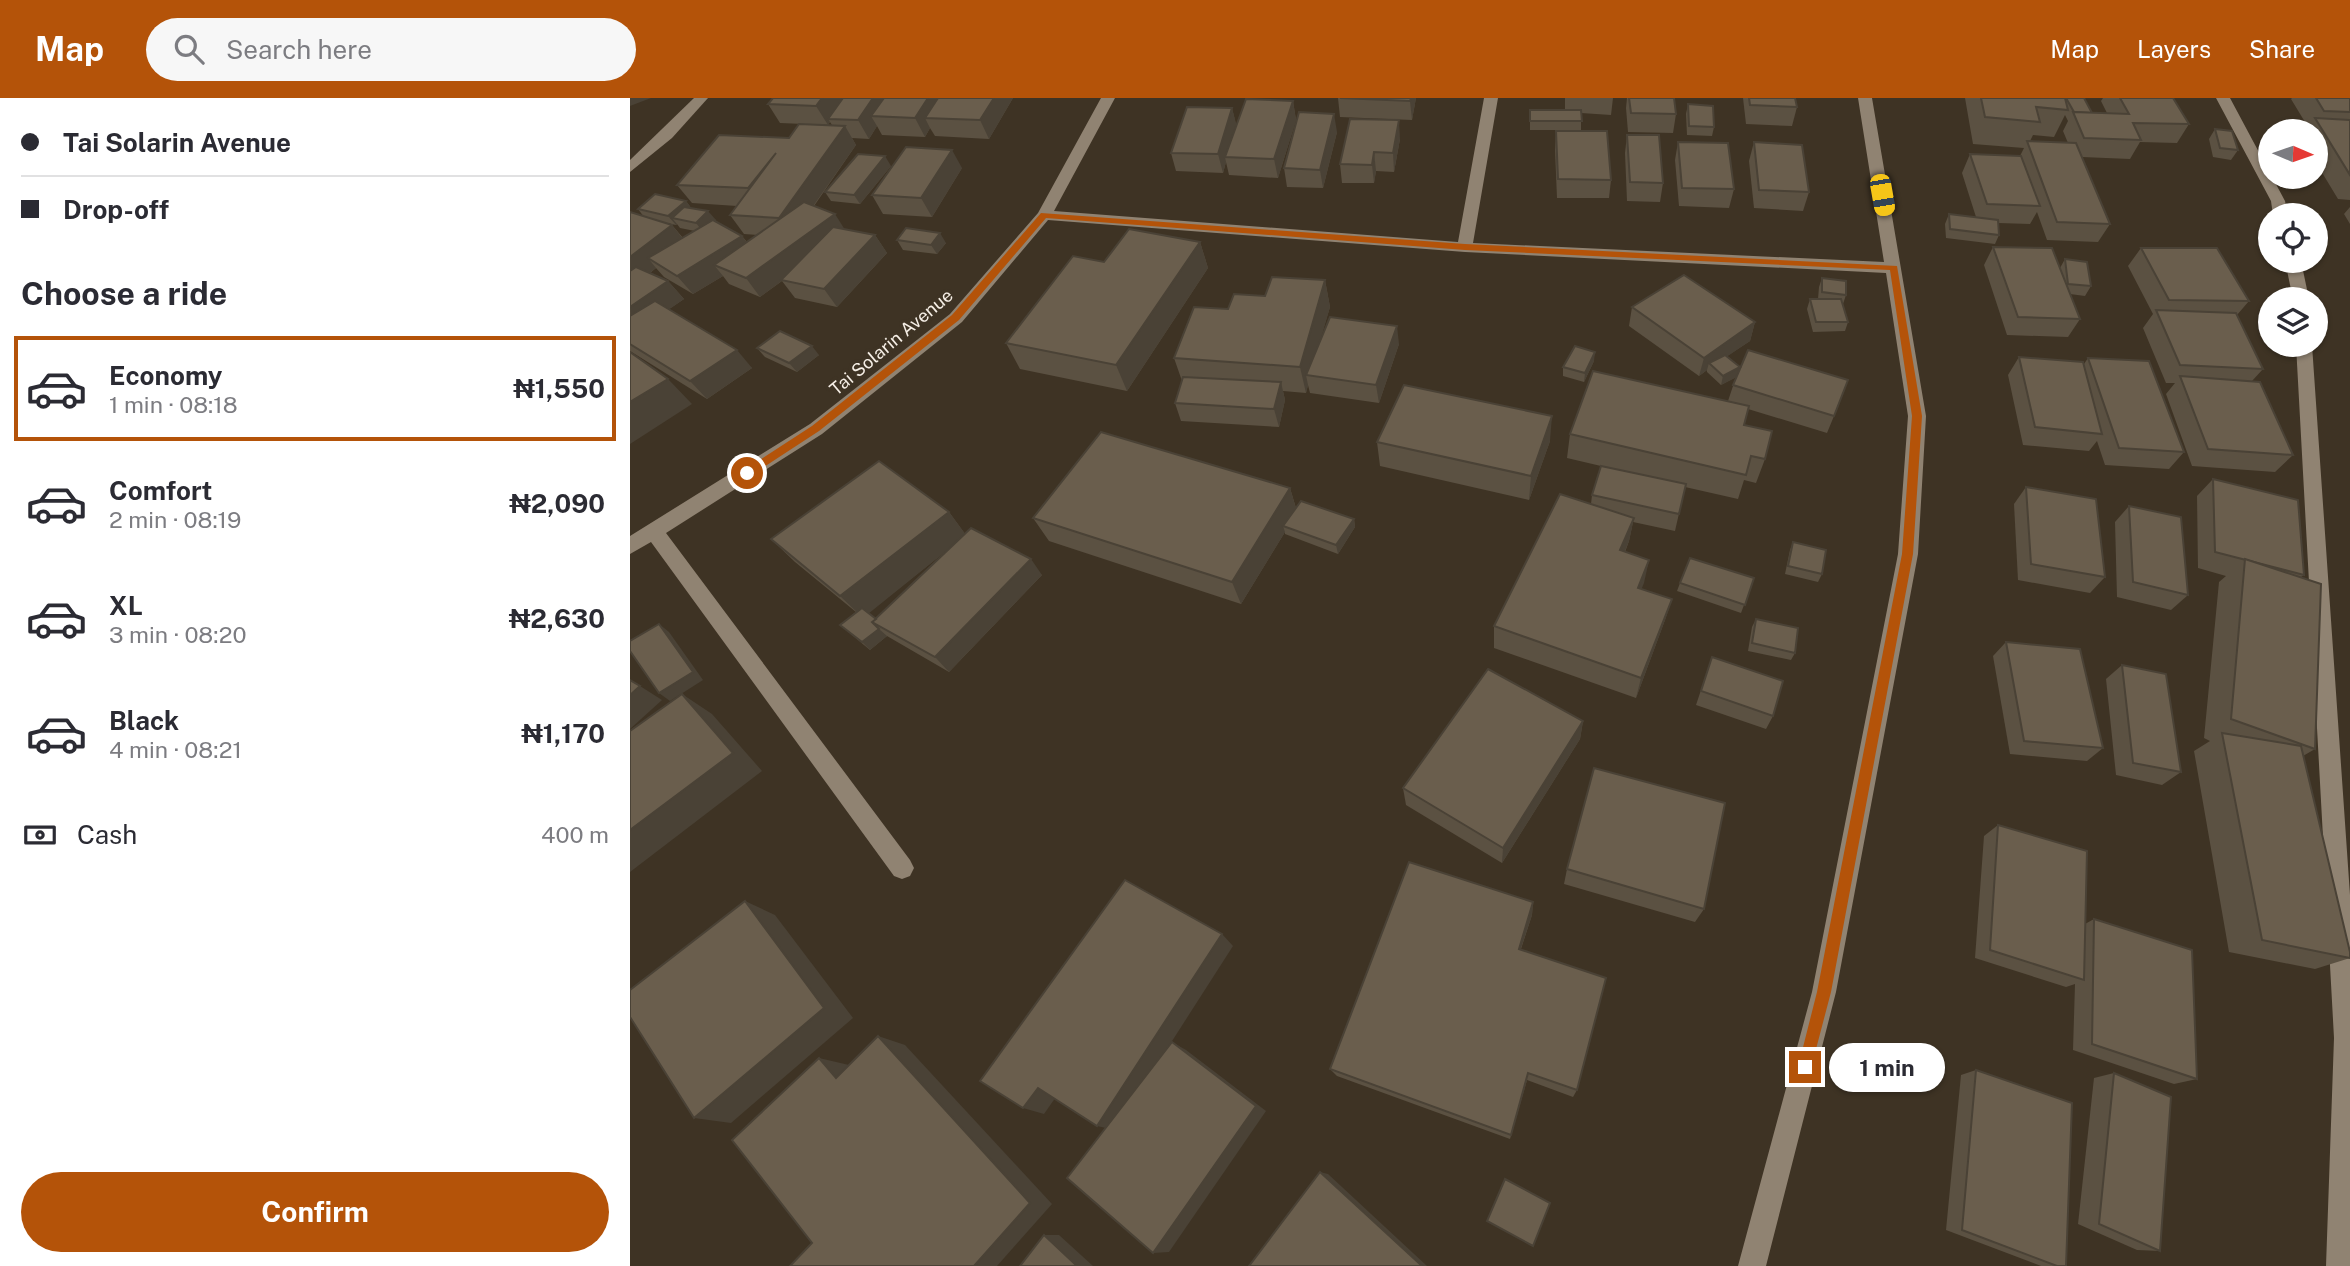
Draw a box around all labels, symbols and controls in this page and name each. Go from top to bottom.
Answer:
search box [146,18,636,81]
text: Map [35,30,104,68]
icon: search [170,30,208,68]
text: Search here [226,34,372,65]
text: Map [2050,35,2099,63]
text: Layers [2137,35,2211,63]
text: Share [2249,35,2315,63]
north arrow [2258,119,2328,189]
map controls [2258,119,2328,357]
text: Tai Solarin Avenue [63,127,291,158]
car [1869,172,1896,218]
text: Drop-off [63,194,169,225]
button: locate [2258,203,2328,273]
text: Choose a ride [21,275,227,312]
street label: Tai Solarin Avenue [825,284,957,400]
button: layers [2258,287,2328,357]
icon: car [25,357,88,420]
text: Economy [109,360,222,391]
text: ₦1,550 [513,373,605,404]
text: 1 min · 08:18 [109,391,238,418]
route start [731,457,763,489]
icon: car [25,472,88,535]
text: Comfort [109,475,212,506]
text: ₦2,090 [509,488,605,519]
text: 2 min · 08:19 [109,506,241,533]
icon: car [25,587,88,650]
text: XL [109,590,143,621]
text: ₦2,630 [509,603,605,634]
text: 3 min · 08:20 [109,621,247,648]
icon: car [25,702,88,765]
text: Black [109,705,179,736]
text: ₦1,170 [521,718,605,749]
text: 4 min · 08:21 [109,736,242,763]
icon: cash [21,816,59,854]
text: Cash [77,819,137,850]
text: 400 m [541,821,609,848]
callout: 1 min [1830,1042,1945,1091]
route end [1789,1051,1821,1083]
text: 1 min [1859,1054,1915,1081]
button: Confirm [21,1172,609,1252]

